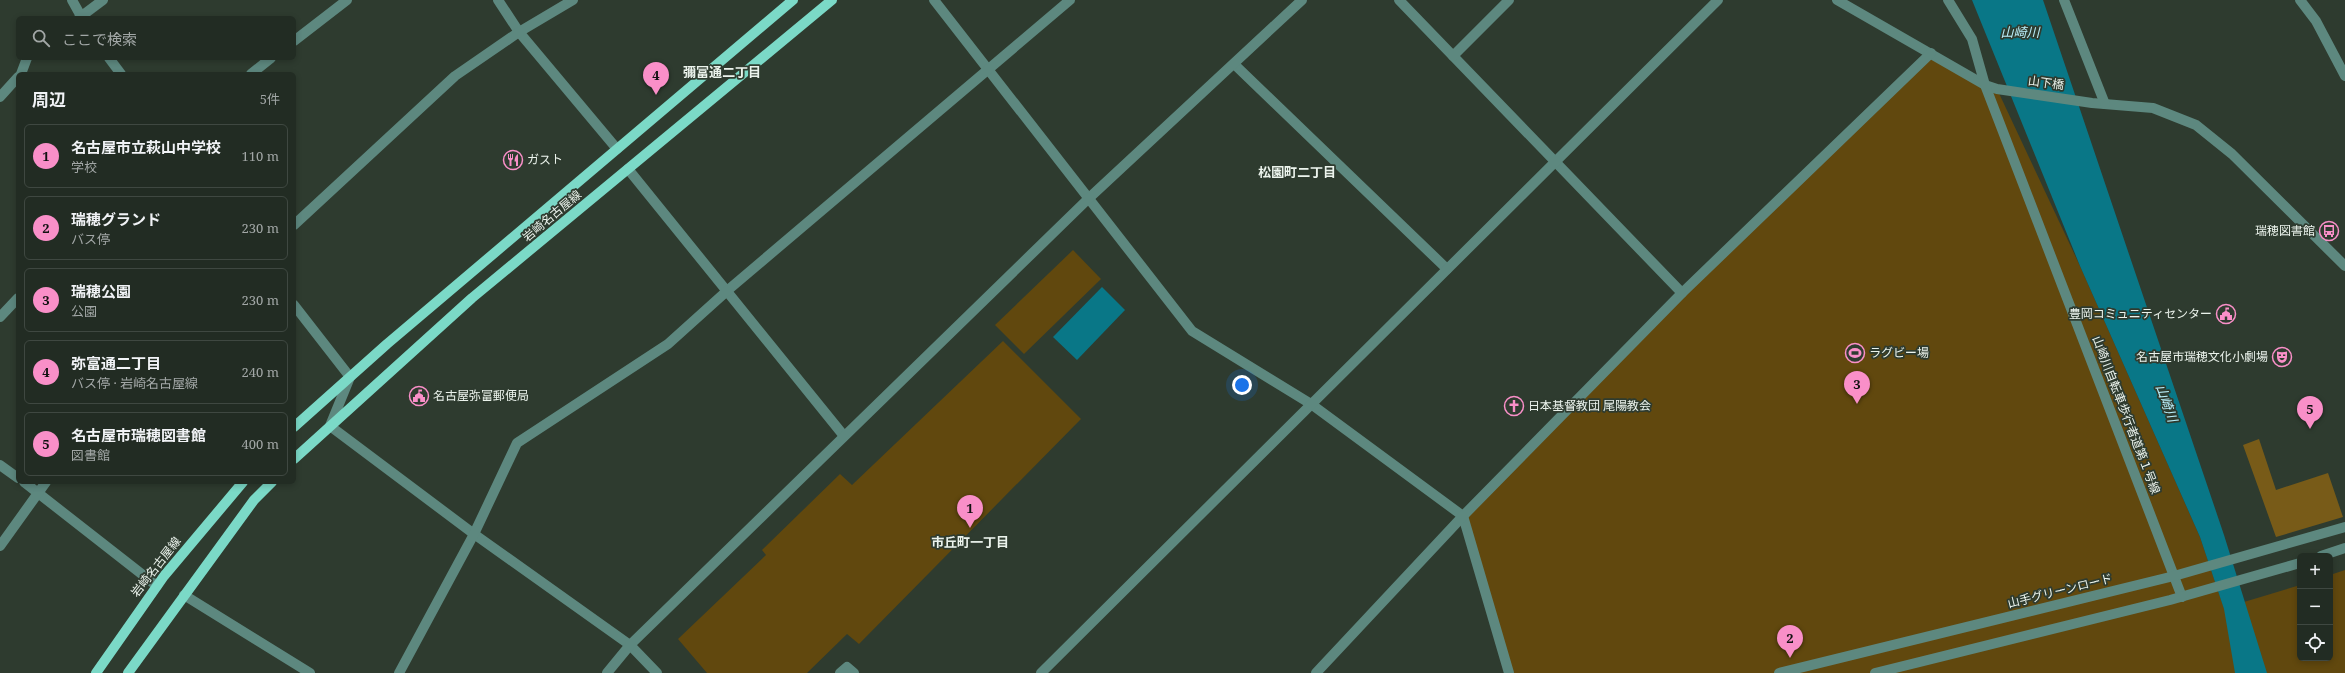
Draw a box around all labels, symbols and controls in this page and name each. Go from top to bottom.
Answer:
search box [16,16,296,60]
water label: 山崎川 [2000,23,2041,41]
icon: search [30,27,52,49]
text: ここで検索 [62,29,137,49]
pin: 4 [643,62,669,95]
district label: 彌富通二丁目 [683,63,761,81]
street label: 山下橋 [2027,72,2065,93]
text: 周辺 [32,88,66,111]
text: 5件 [260,90,280,108]
text: 名古屋市立萩山中学校 [71,137,221,157]
text: 1 [42,147,50,165]
text: 110 m [242,147,279,165]
restaurant icon: ガスト [502,149,524,171]
place label: ガスト [527,151,563,168]
text: 学校 [71,158,97,176]
district label: 松園町二丁目 [1258,163,1336,181]
street label: 岩崎名古屋線 [519,186,585,245]
text: 瑞穂グランド [71,209,161,229]
text: 2 [42,219,50,237]
text: 230 m [242,219,279,237]
bus stop icon: 瑞穂図書館 [2318,220,2340,242]
place label: 瑞穂図書館 [2255,222,2315,239]
text: バス停 [71,230,110,248]
text: 瑞穂公園 [71,281,131,301]
text: 3 [42,291,50,309]
text: 230 m [242,291,279,309]
text: 公園 [71,302,97,320]
public building icon: 豊岡コミュニティセンター [2215,303,2237,325]
place label: 豊岡コミュニティセンター [2069,305,2212,322]
street label: 山崎川自転車歩行者道第１号線 [2088,333,2165,496]
sports icon: ラグビー場 [1844,342,1866,364]
place label: ラグビー場 [1869,344,1929,361]
theatre icon: 名古屋市瑞穂文化小劇場 [2271,346,2293,368]
place label: 名古屋市瑞穂文化小劇場 [2136,348,2268,365]
text: 弥富通二丁目 [71,353,161,373]
text: 4 [42,363,50,381]
text: 240 m [242,363,279,381]
pin: 3 [1844,371,1870,404]
text: バス停 · 岩崎名古屋線 [71,374,198,392]
your location [1232,375,1252,395]
water label: 山崎川 [2152,382,2183,426]
public building icon: 名古屋弥富郵便局 [408,385,430,407]
place label: 名古屋弥富郵便局 [433,387,529,404]
church icon: 日本基督教団 尾陽教会 [1503,395,1525,417]
pin: 5 [2297,396,2323,429]
place label: 日本基督教団 尾陽教会 [1528,397,1651,414]
text: 名古屋市瑞穂図書館 [71,425,206,445]
text: 5 [42,435,50,453]
text: 400 m [242,435,279,453]
text: 図書館 [71,446,110,464]
pin: 1 [957,495,983,528]
street label: 岩崎名古屋線 [127,533,184,600]
district label: 市丘町一丁目 [931,533,1009,551]
map controls [2297,553,2333,661]
button: + [2297,553,2333,589]
street label: 山手グリーンロード [2006,569,2114,612]
button: − [2297,589,2333,625]
pin: 2 [1777,625,1803,658]
button: locate [2297,625,2333,661]

